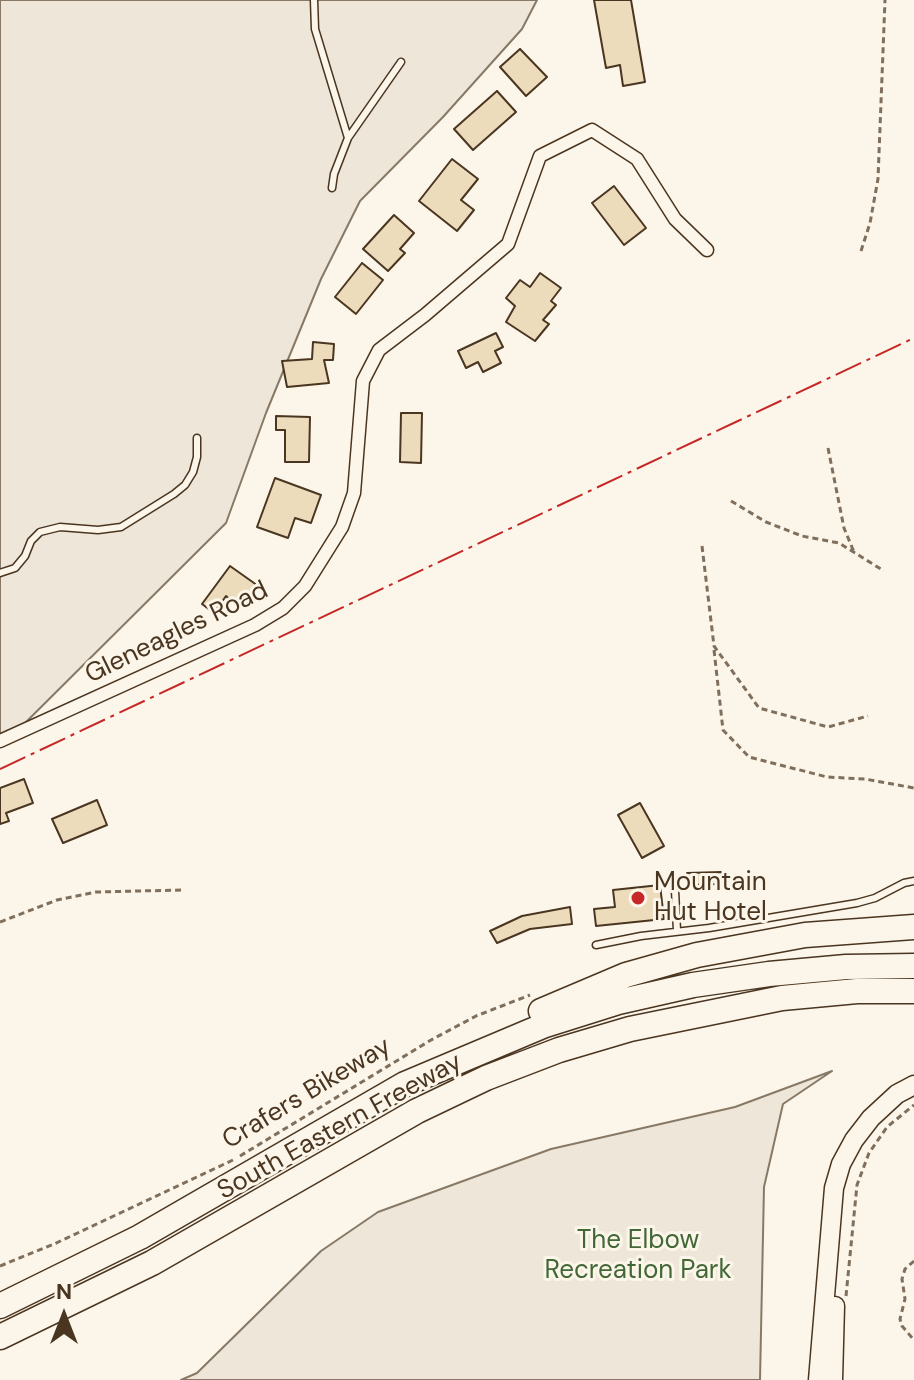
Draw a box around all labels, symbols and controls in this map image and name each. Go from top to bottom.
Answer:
street label: Gleneagles Road [80,575,274,691]
place label: Mountain Hut Hotel [654,867,767,928]
marker: Mountain Hut Hotel [629,889,647,907]
street label: Crafers Bikeway [217,1031,397,1157]
street label: South Eastern Freeway [212,1047,468,1207]
park label: The Elbow Recreation Park [544,1225,732,1286]
north arrow [24,1276,104,1356]
text: N [56,1277,72,1306]

